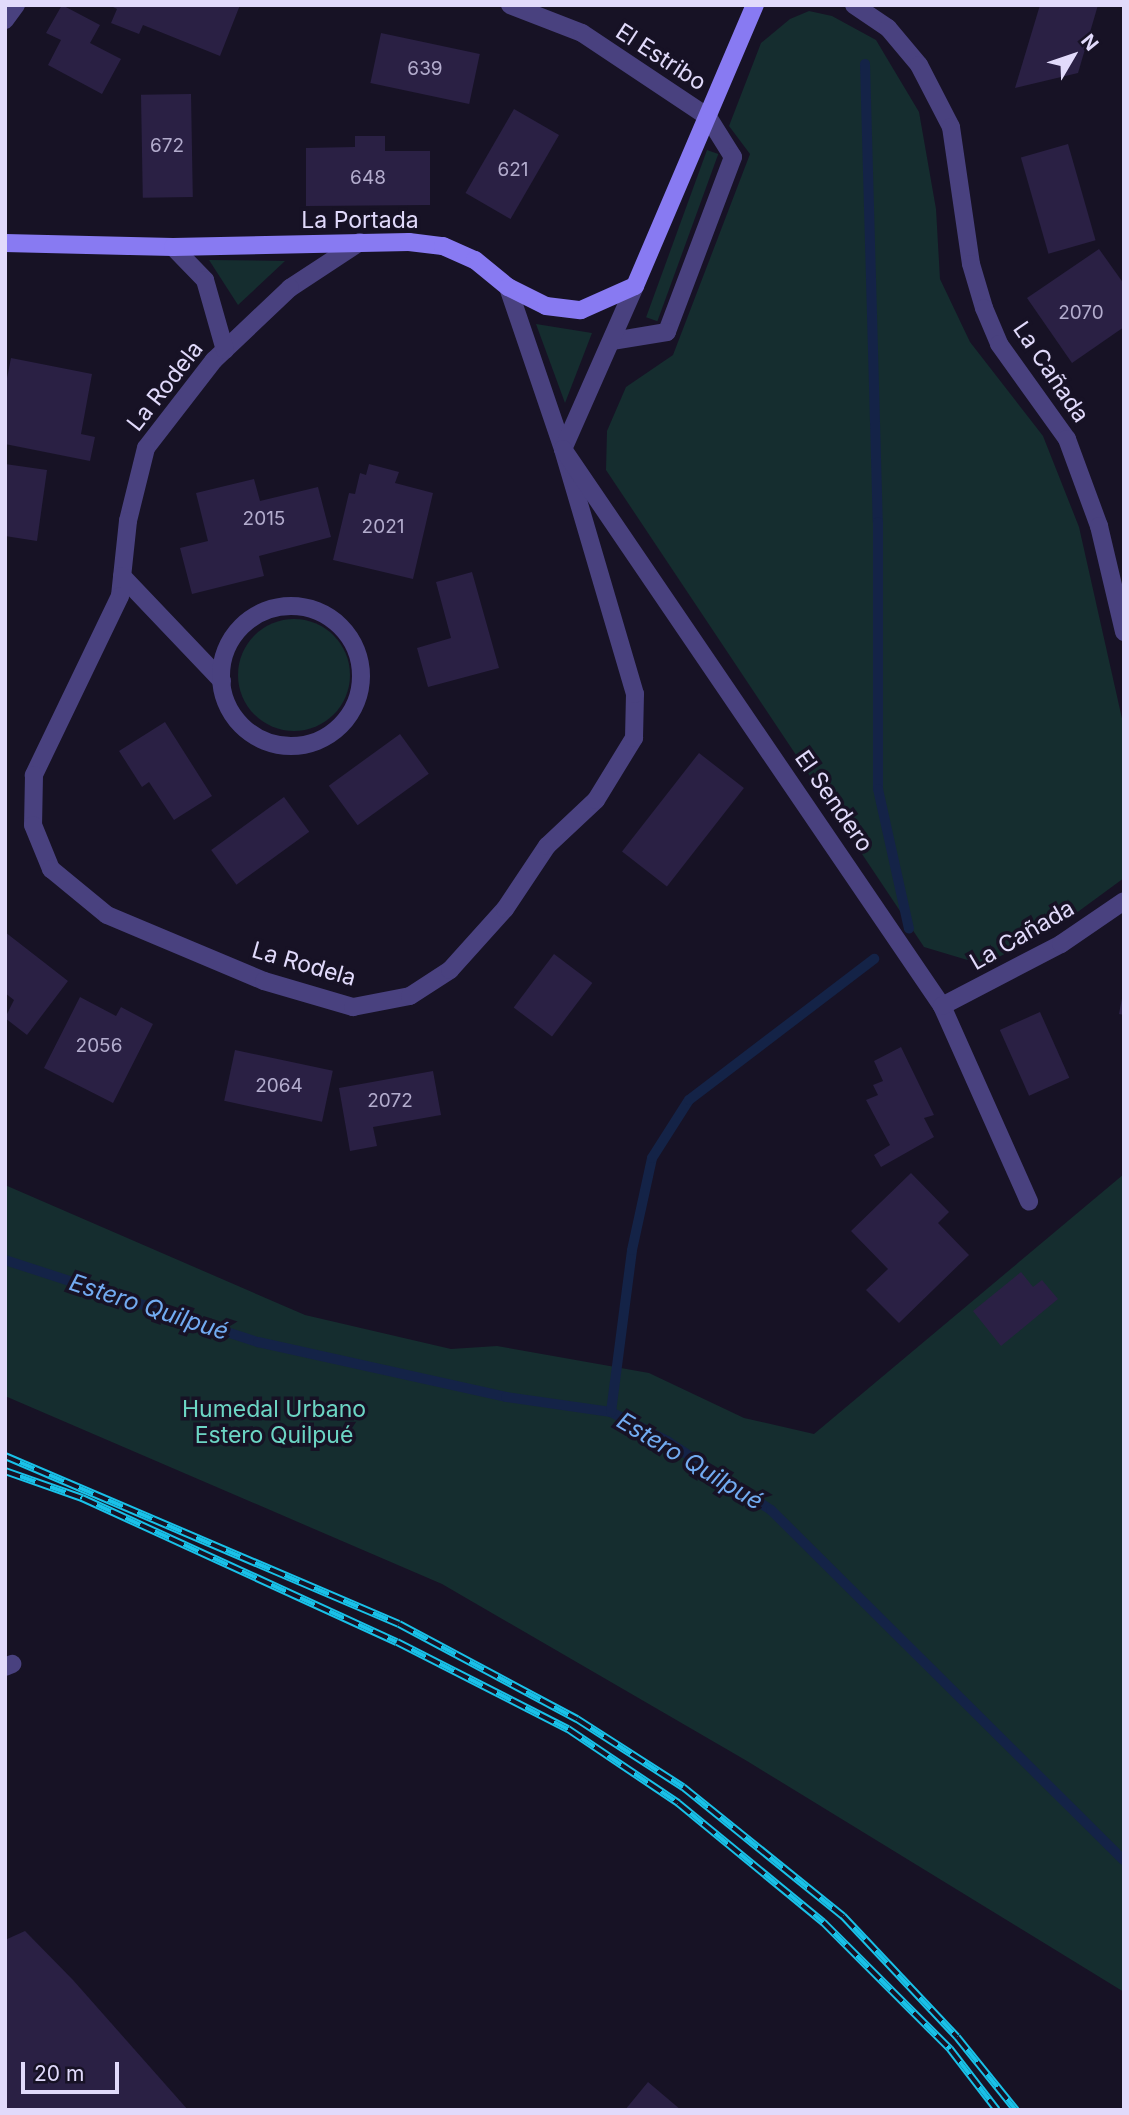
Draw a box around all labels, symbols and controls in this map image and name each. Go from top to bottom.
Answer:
street label: El Estribo [611,18,711,96]
north arrow [1038,21,1108,91]
text: N [1076,30,1103,55]
house number: 639 [407,58,443,80]
house number: 672 [150,135,184,157]
house number: 621 [497,159,529,181]
house number: 648 [350,167,386,189]
street label: La Portada [301,206,419,234]
house number: 2070 [1058,302,1104,324]
street label: La Cañada [1007,316,1095,428]
street label: La Rodela [121,335,209,437]
house number: 2015 [243,508,285,530]
house number: 2021 [362,516,404,538]
street label: El Sendero [789,745,879,857]
street label: La Cañada [965,894,1079,976]
street label: La Rodela [249,936,359,992]
house number: 2056 [76,1035,122,1057]
house number: 2064 [255,1075,303,1097]
house number: 2072 [367,1090,413,1112]
water label: Estero Quilpué [66,1268,232,1346]
park label: Humedal Urbano Estero Quilpué [182,1395,366,1449]
water label: Estero Quilpué [612,1406,768,1516]
scale bar [24,2048,122,2092]
text: 20 m [34,2061,84,2086]

